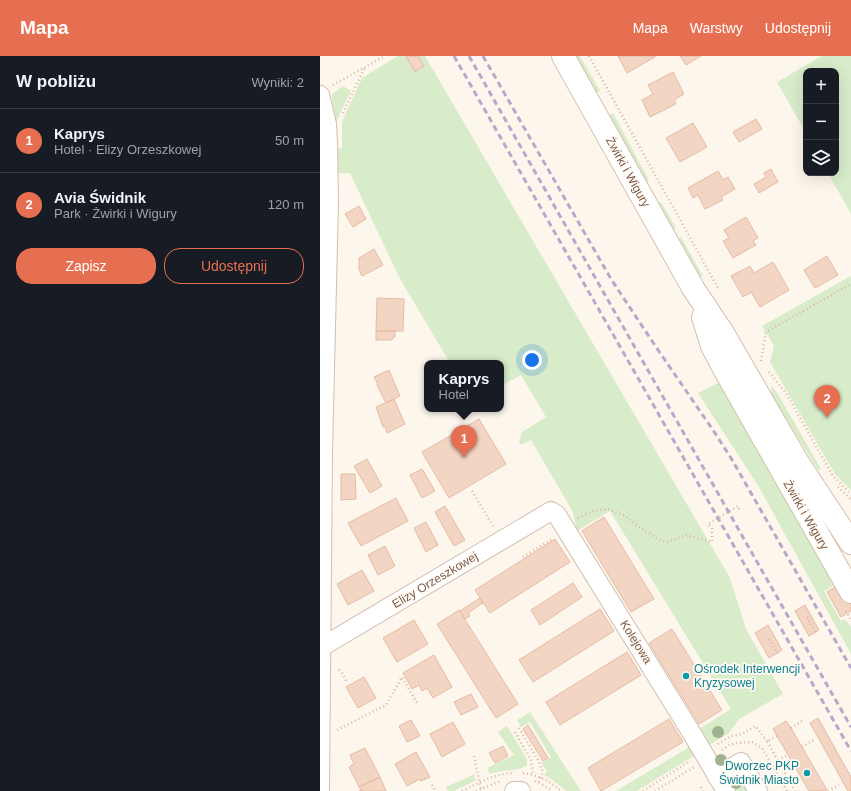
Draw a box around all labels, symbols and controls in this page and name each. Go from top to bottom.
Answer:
text: Mapa [20,17,69,38]
text: Mapa [633,20,668,36]
text: Warstwy [690,20,743,36]
text: Udostępnij [765,20,831,36]
map controls [803,68,839,176]
button: + [803,68,839,104]
text: W pobliżu [16,72,96,91]
text: Wyniki: 2 [251,75,304,90]
button: − [803,104,839,140]
text: Kaprys [54,125,105,142]
text: 1 [25,133,33,148]
text: 50 m [275,133,304,148]
street label: Żwirki i Wigury [603,134,653,210]
button: layers [803,140,839,176]
text: Hotel · Elizy Orzeszkowej [54,142,201,157]
text: Avia Świdnik [54,189,146,206]
text: 2 [25,197,33,212]
text: 120 m [268,197,304,212]
text: Park · Żwirki i Wigury [54,206,177,221]
button: Zapisz [16,248,156,284]
button: Udostępnij [164,248,304,284]
your location [522,350,542,370]
popup [424,360,504,412]
text: Kaprys [439,370,489,387]
pin: 2 [814,385,840,418]
text: Hotel [439,387,469,402]
pin: 1 [451,425,477,458]
street label: Żwirki i Wigury [780,478,832,552]
street label: Elizy Orzeszkowej [390,549,480,611]
street label: Kolejowa [617,618,655,667]
place label: Ośrodek Interwencji Kryzysowej [694,662,800,690]
marker: Ośrodek Interwencji Kryzysowej [681,671,691,681]
place label: Dworzec PKP Świdnik Miasto [719,759,799,787]
marker: Dworzec PKP Świdnik Miasto [802,768,812,778]

